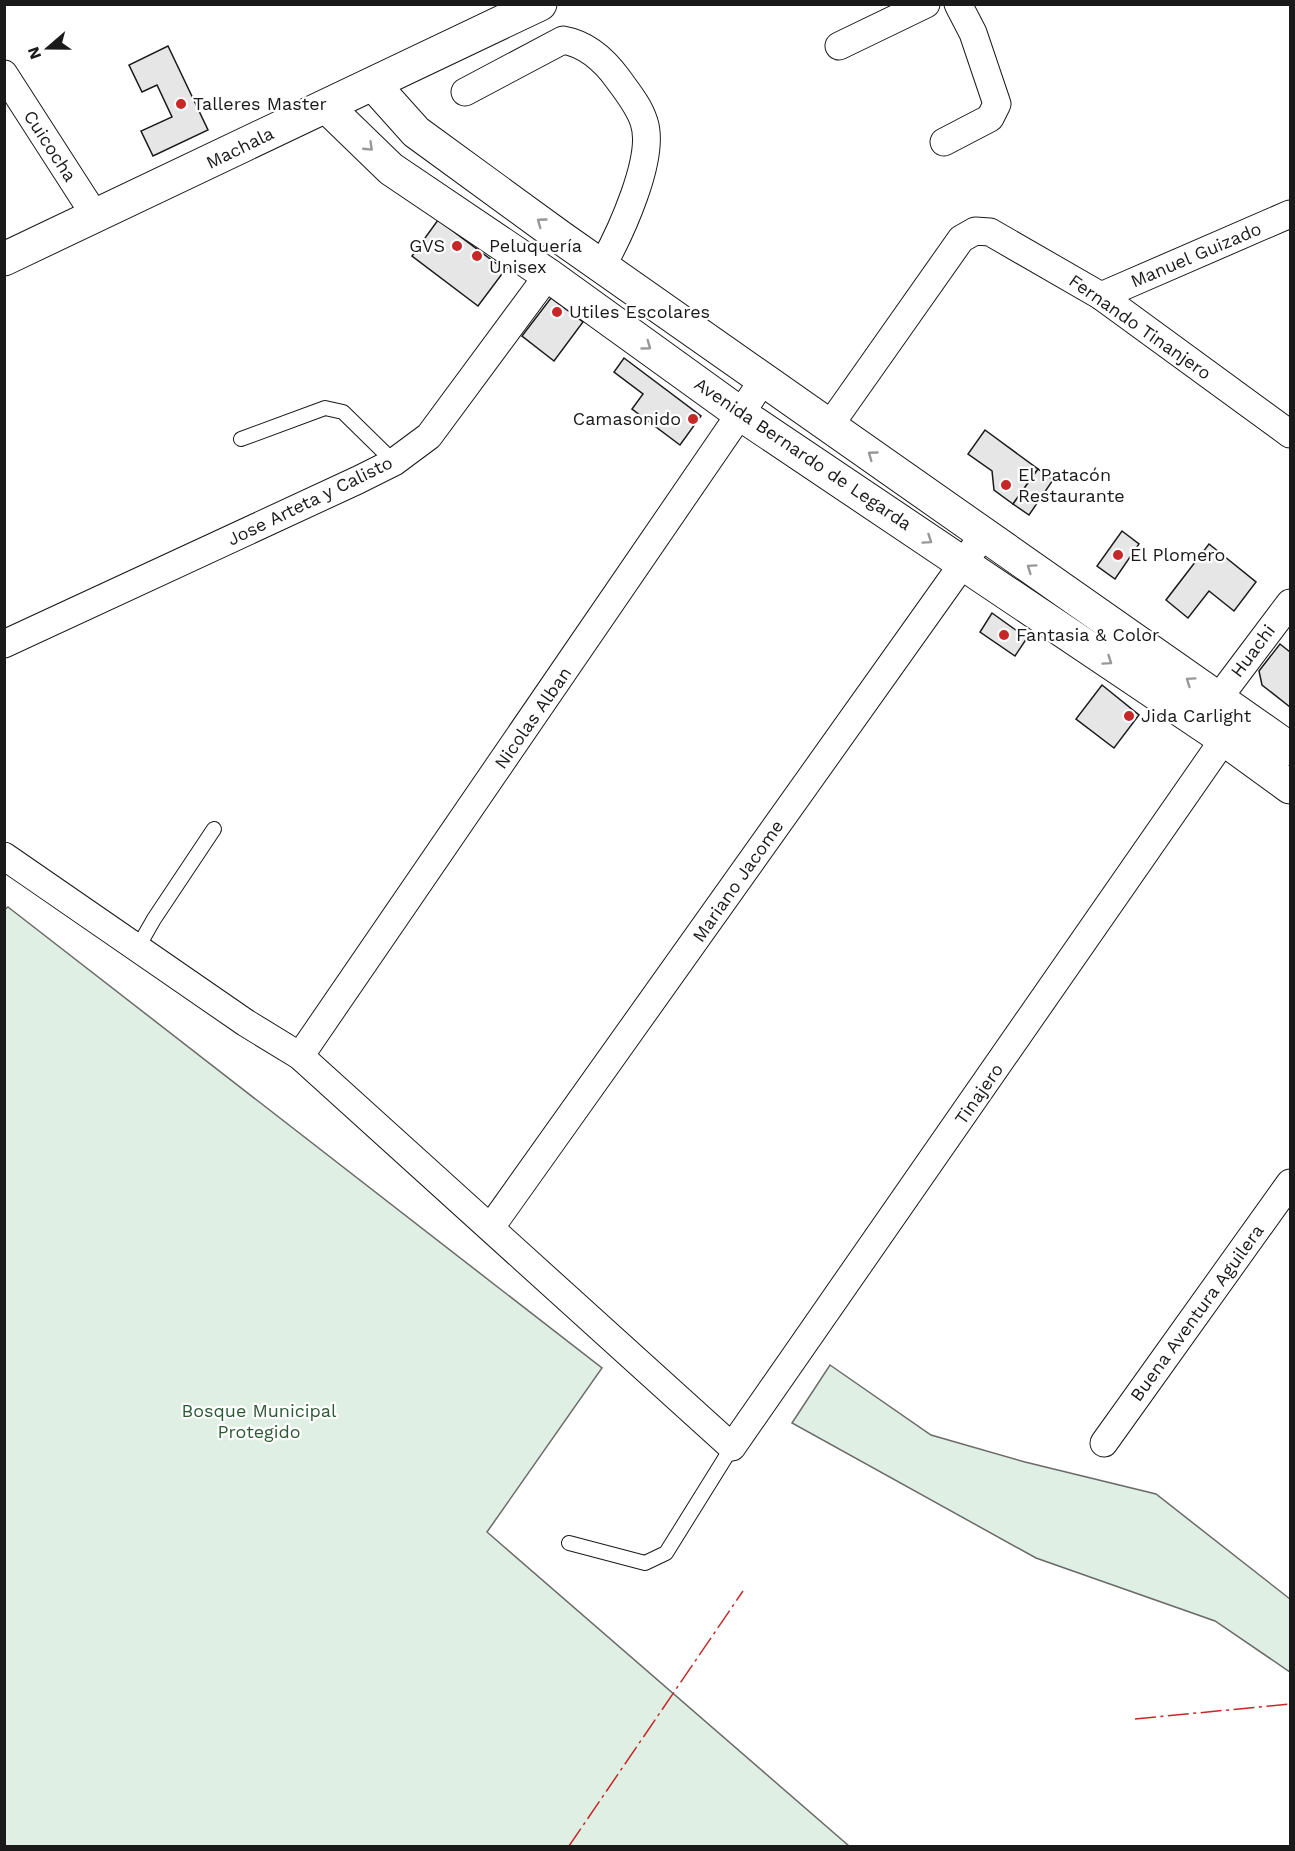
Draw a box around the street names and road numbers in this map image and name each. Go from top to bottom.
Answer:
street label: Cuicocha [20,106,81,185]
street label: Machala [203,122,277,173]
street label: Manuel Guizado [1127,218,1264,292]
street label: Fernando Tinanjero [1065,270,1215,384]
street label: Avenida Bernardo de Legarda [691,373,916,534]
street label: Jose Arteta y Calisto [224,451,396,550]
street label: Huachi [1226,620,1279,681]
street label: Nicolas Alban [490,663,575,773]
street label: Mariano Jacome [688,816,787,946]
street label: Tinajero [950,1059,1007,1128]
street label: Buena Aventura Aguilera [1125,1220,1268,1405]

